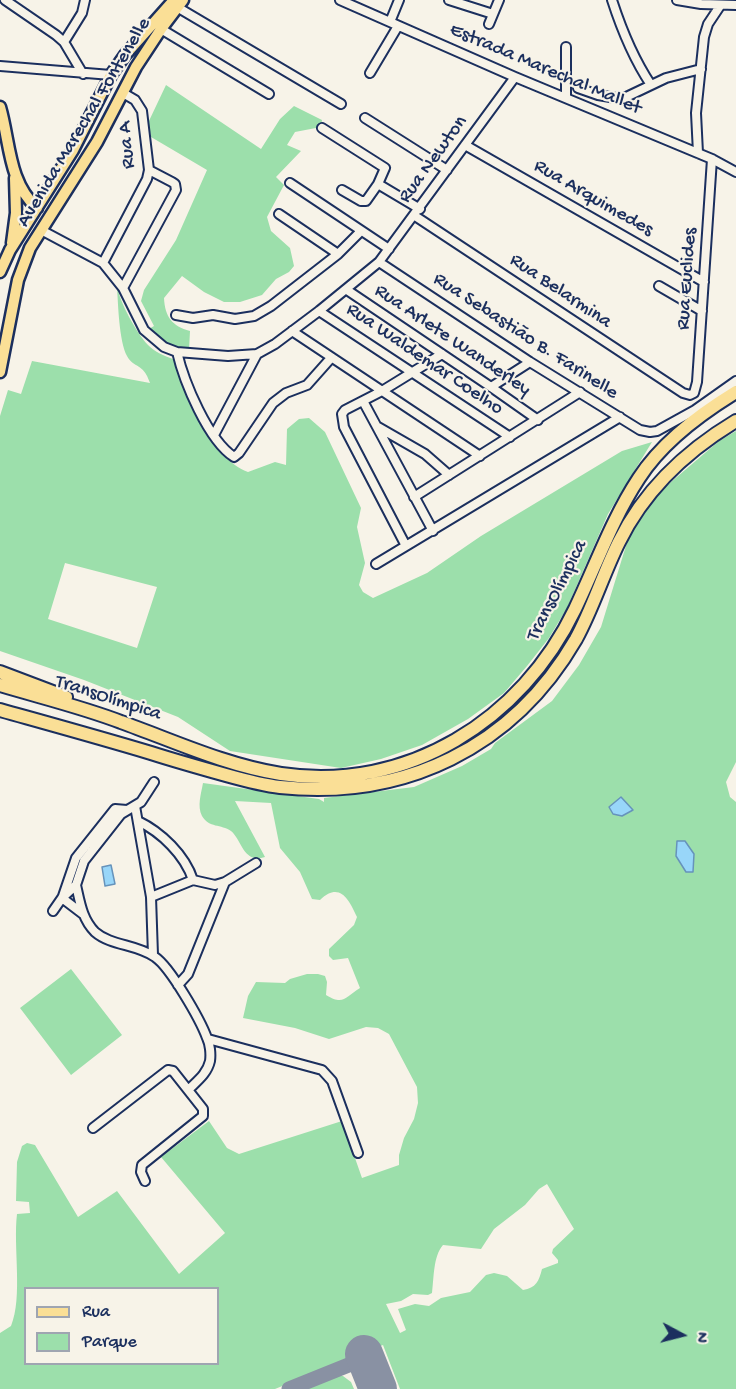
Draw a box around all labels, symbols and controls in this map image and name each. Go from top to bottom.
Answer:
street label: Avenida Marechal Fontenelle [13,14,157,232]
street label: Estrada Marechal Mallet [445,19,645,121]
street label: Rua Newton [394,111,474,209]
street label: Rua A [114,120,142,170]
street label: Rua Arquimedes [529,155,657,243]
street label: Rua Euclides [672,227,704,331]
street label: Rua Belarmina [504,249,616,335]
street label: Rua Sebastião B. Farinelle [428,268,622,406]
street label: Rua Arlete Wanderley [369,280,535,402]
street label: Rua Waldemar Coelho [341,298,507,422]
street label: TransOlímpica [522,537,594,645]
street label: TransOlímpica [52,671,164,727]
legend [24,1287,219,1365]
text: Rua [82,1302,110,1323]
north arrow [652,1305,712,1365]
text: N [690,1331,710,1344]
text: Parque [82,1332,137,1353]

